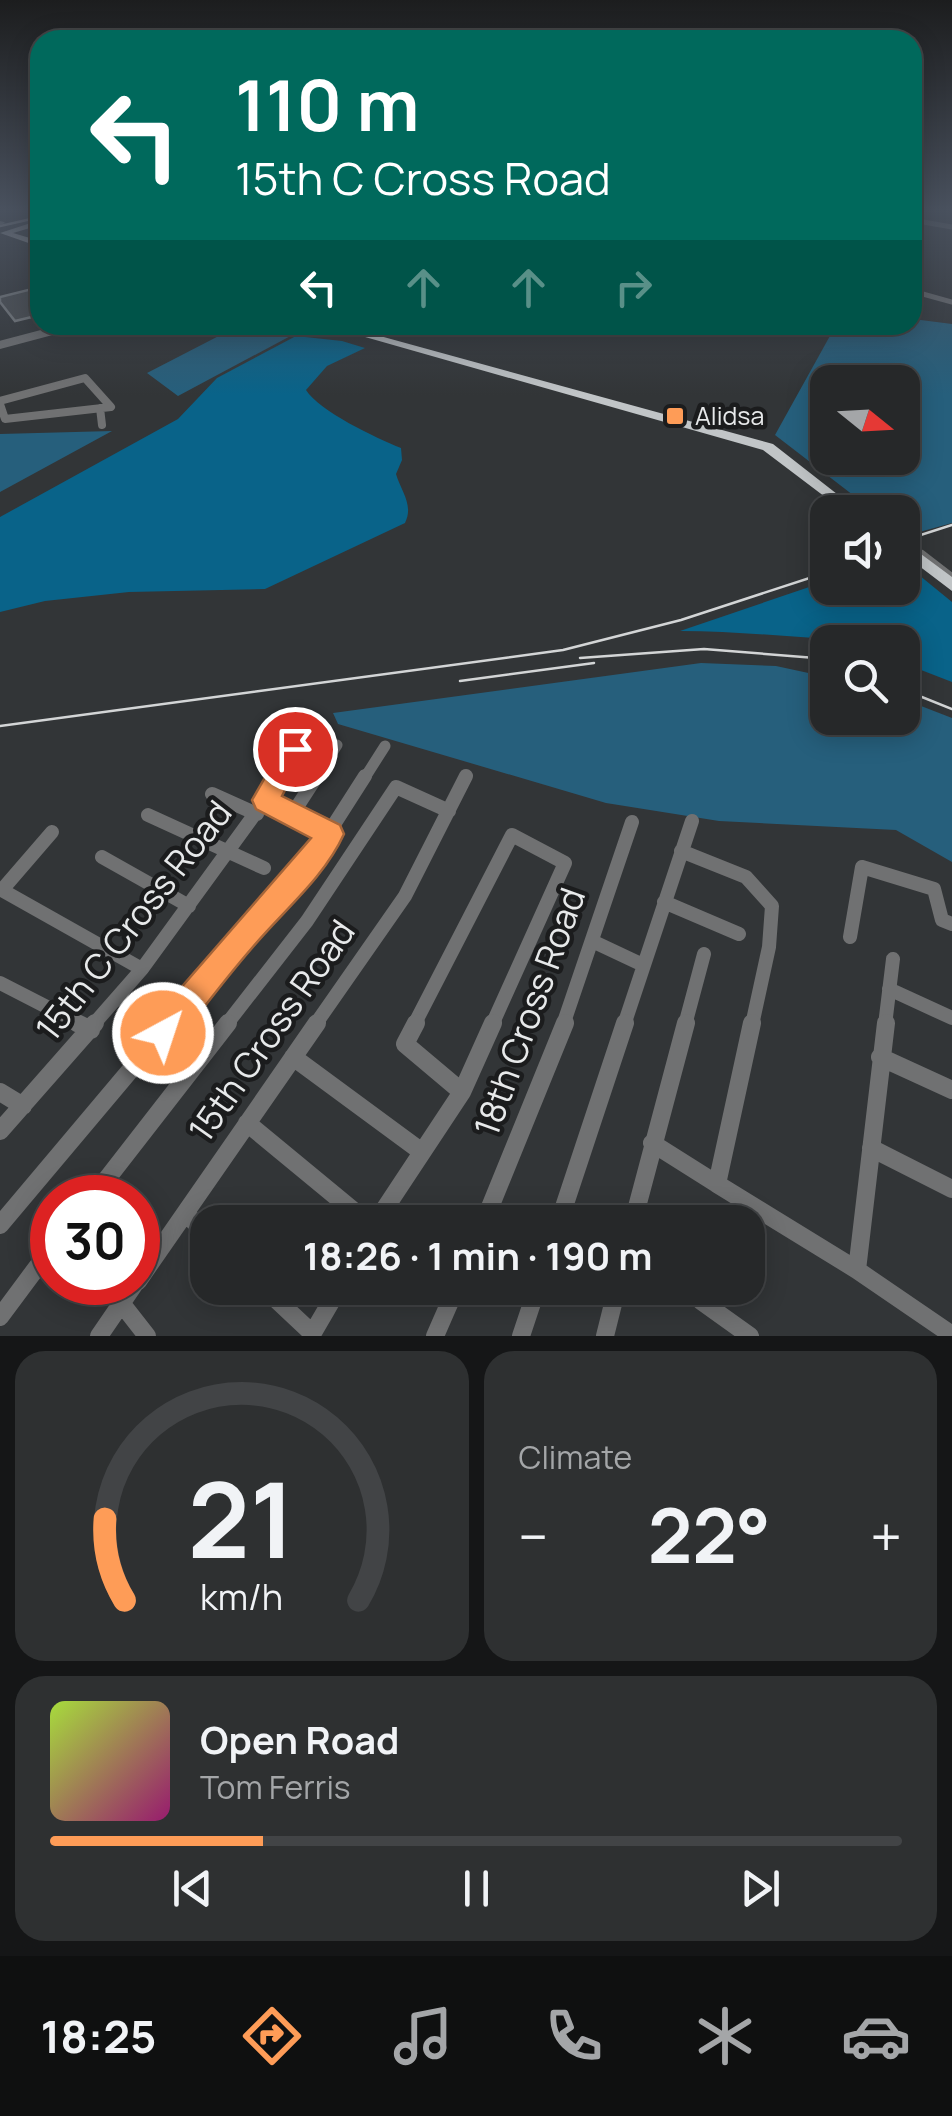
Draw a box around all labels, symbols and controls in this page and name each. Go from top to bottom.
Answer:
text: 110 m [235,56,419,152]
icon: left [70,70,200,200]
text: 15th C Cross Road [235,147,611,209]
icon: left [291,260,346,315]
icon: ahead [396,260,451,315]
icon: ahead [501,260,556,315]
icon: right [606,260,661,315]
north arrow [810,365,920,475]
map controls [810,365,920,735]
place label: Alidsa [695,398,764,433]
marker: Alidsa [664,405,686,427]
button: sound [810,495,920,605]
button: search [810,625,920,735]
pin [253,707,338,792]
icon: arrive [268,722,323,777]
street label: 15th C Cross Road [24,790,242,1050]
street label: 18th Cross Road [462,881,596,1142]
street label: 15th Cross Road [177,910,365,1151]
position arrow [111,981,215,1085]
speed limit sign: 30 [30,1175,160,1305]
text: 18:26 · 1 min · 190 m [303,1229,652,1281]
text: Climate [519,1435,632,1479]
text: 21 [188,1447,295,1589]
text: 22° [648,1483,771,1586]
text: − [519,1498,548,1574]
text: + [870,1498,902,1574]
text: km/h [200,1572,283,1621]
text: Open Road [200,1713,399,1765]
text: Tom Ferris [200,1765,351,1809]
icon: previous [165,1861,220,1916]
icon: pause [449,1861,504,1916]
icon: next [733,1861,788,1916]
icon: directions [237,2001,307,2071]
icon: music [388,2001,458,2071]
icon: phone [539,2001,609,2071]
icon: climate [690,2001,760,2071]
icon: car [841,2001,911,2071]
text: 18:25 [41,2005,156,2067]

